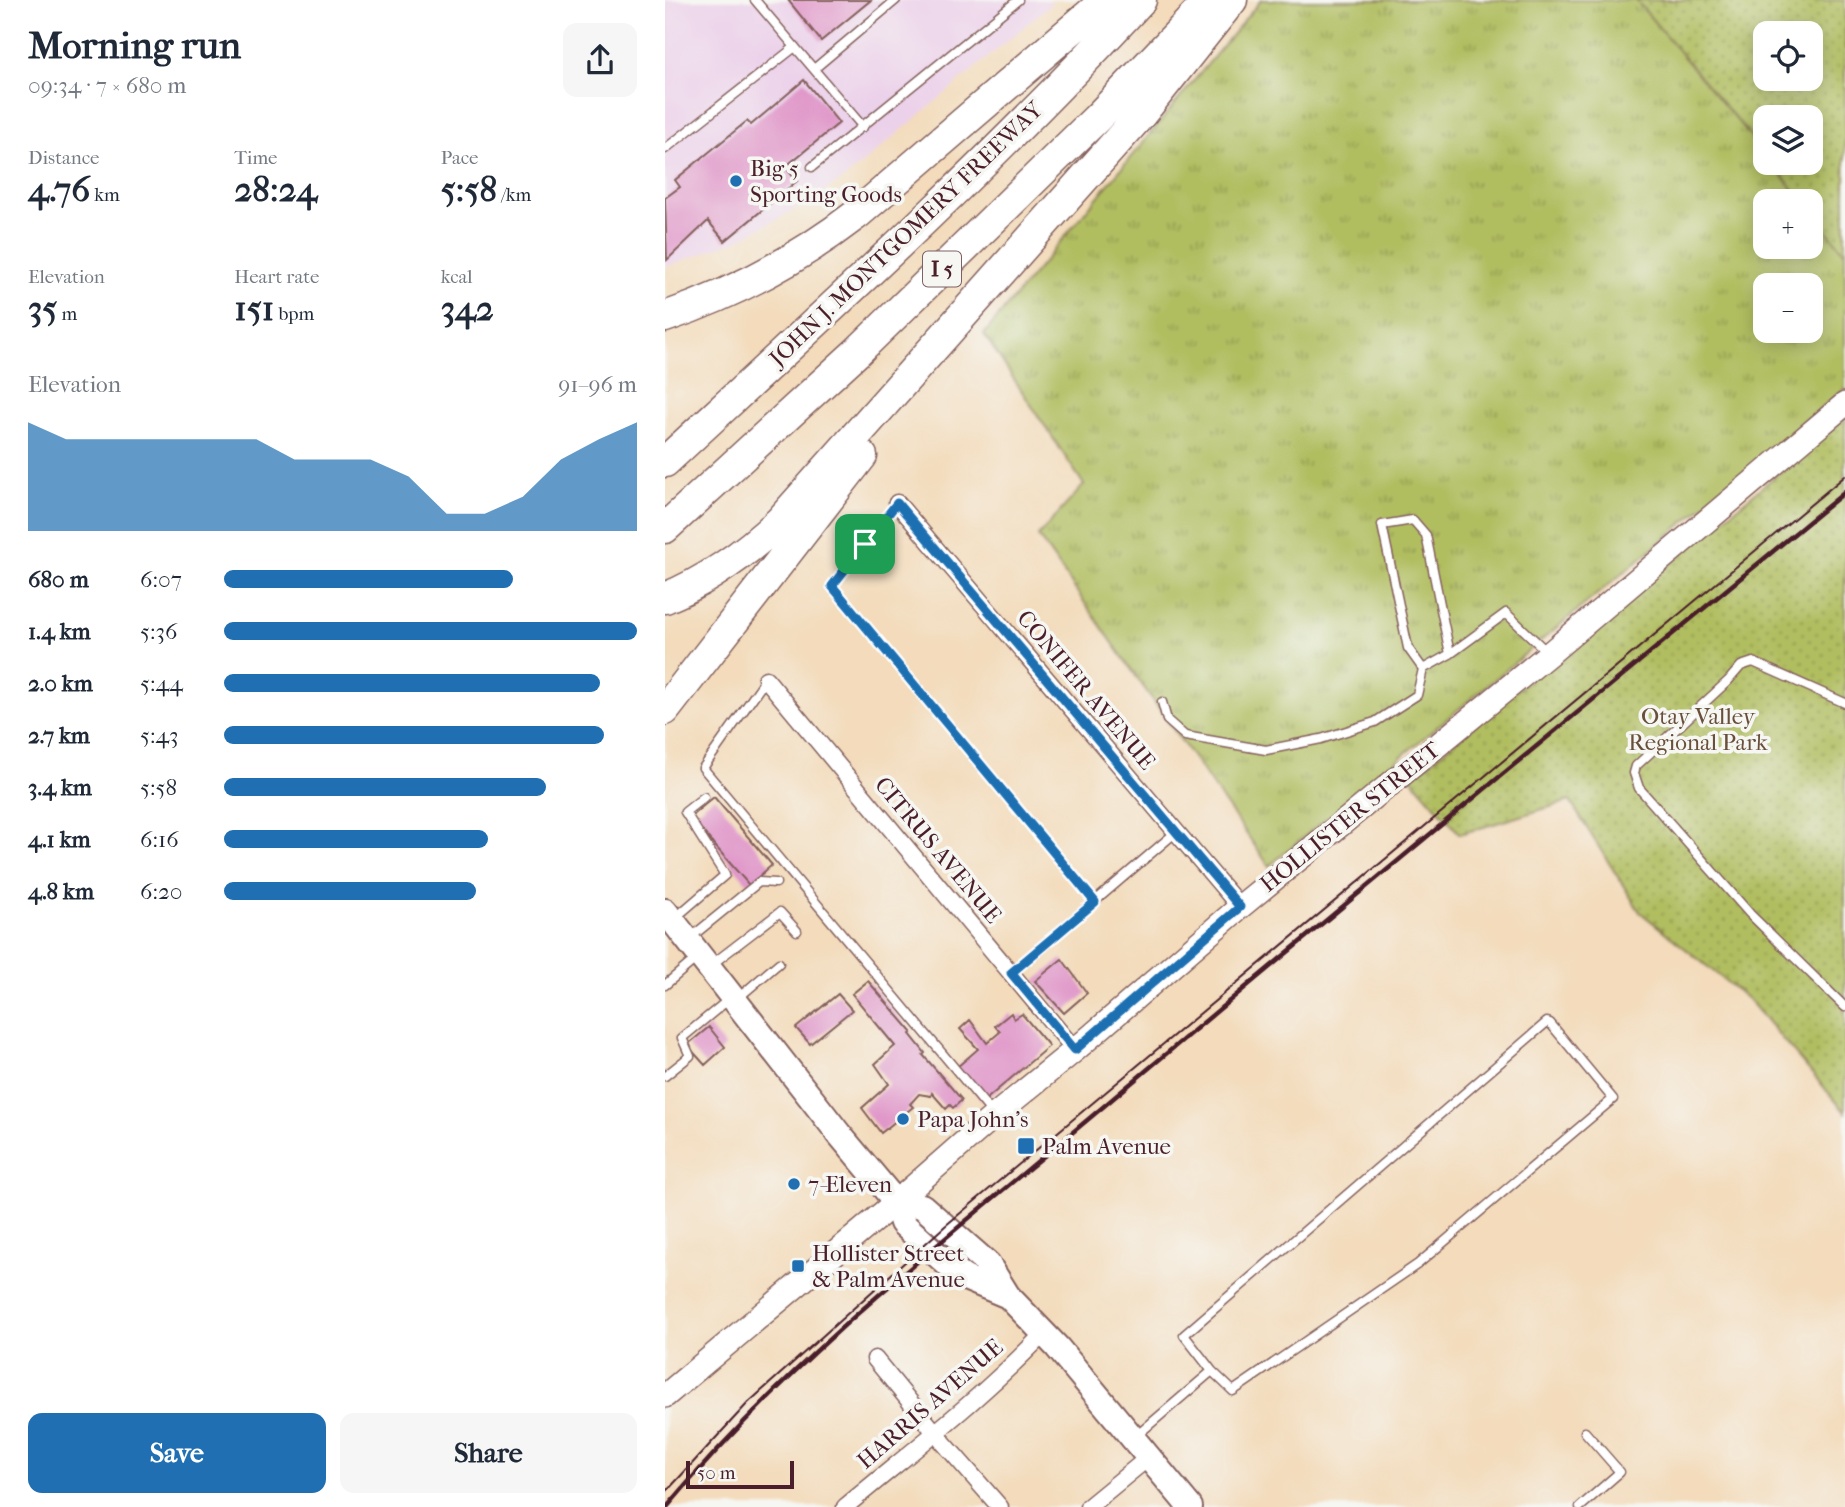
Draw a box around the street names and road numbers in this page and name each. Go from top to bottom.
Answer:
street label: JOHN J. MONTGOMERY FREEWAY [762,95,1049,373]
road number: I 5 [923,252,961,286]
street label: CONIFER AVENUE [1011,605,1161,775]
street label: HOLLISTER STREET [1255,736,1446,898]
street label: CITRUS AVENUE [869,771,1007,929]
street label: HARRIS AVENUE [852,1333,1008,1475]

